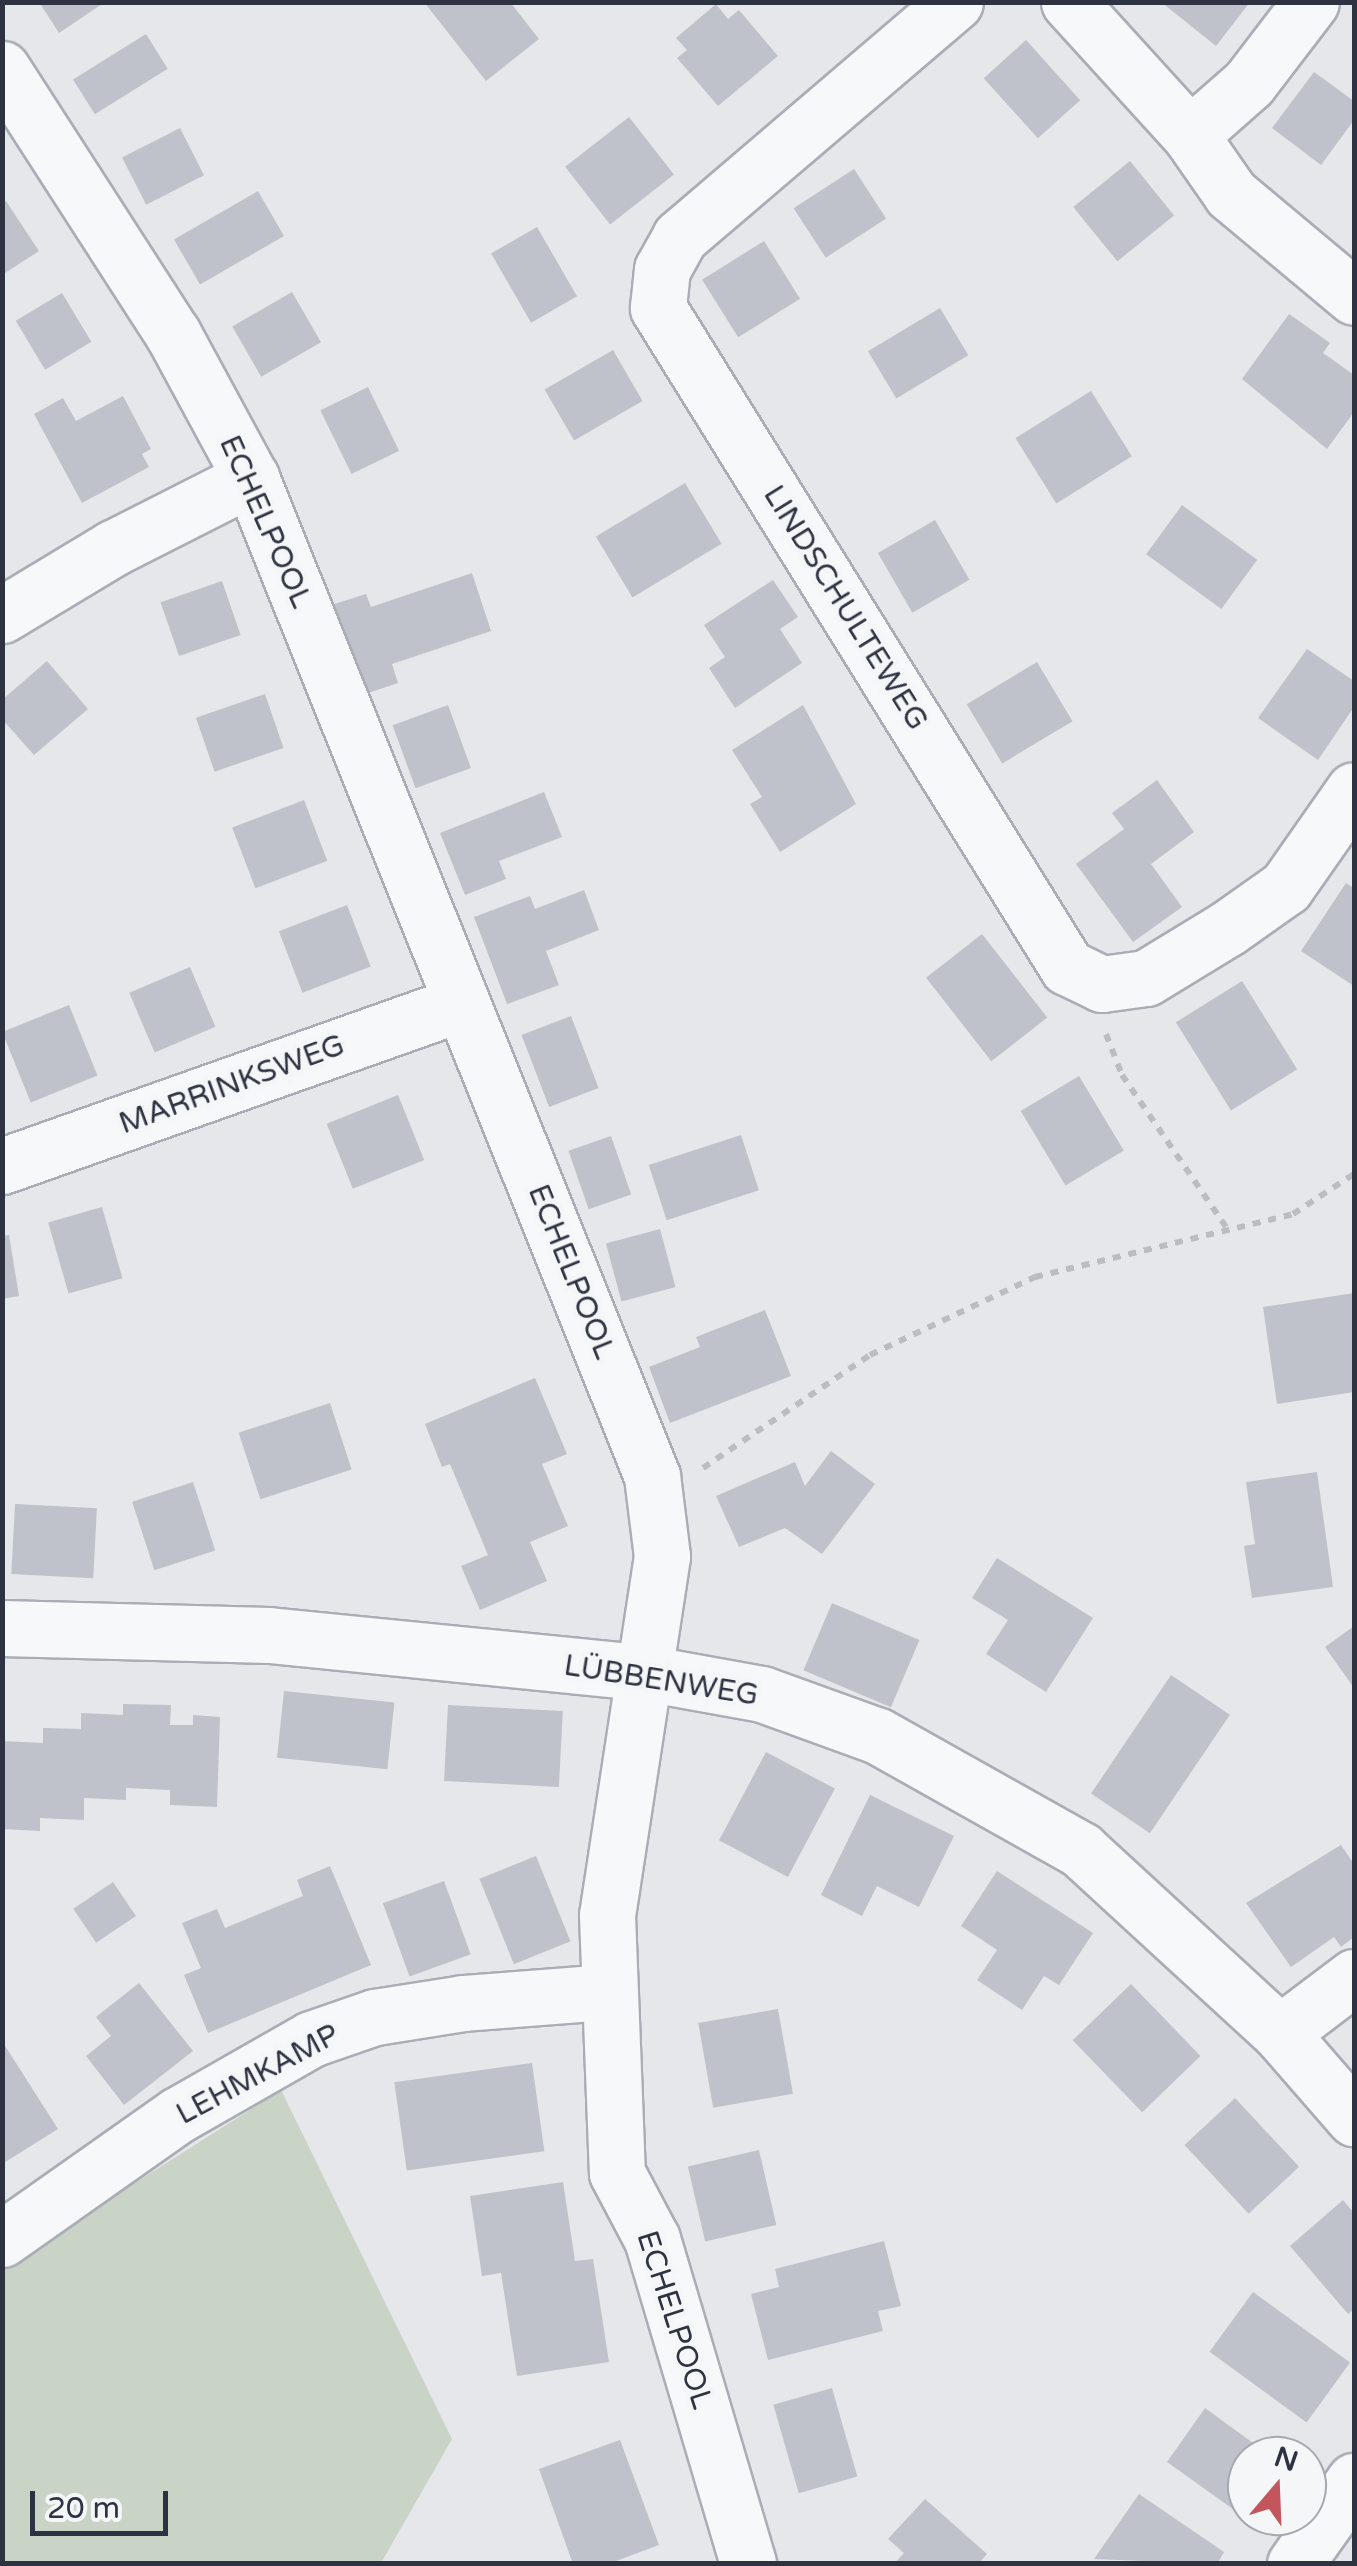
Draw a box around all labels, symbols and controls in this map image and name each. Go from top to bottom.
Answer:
street label: ECHELPOOL [211,430,319,614]
street label: LINDSCHULTEWEG [755,479,935,737]
street label: MARRINKSWEG [114,1028,350,1142]
street label: ECHELPOOL [520,1179,622,1365]
street label: LÜBBENWEG [561,1648,761,1714]
street label: LEHMKAMP [170,2017,346,2133]
street label: ECHELPOOL [628,2226,720,2414]
north arrow [1227,2436,1327,2536]
text: N [1270,2440,1302,2479]
scale bar [35,2471,172,2533]
text: 20 m [47,2490,120,2527]

